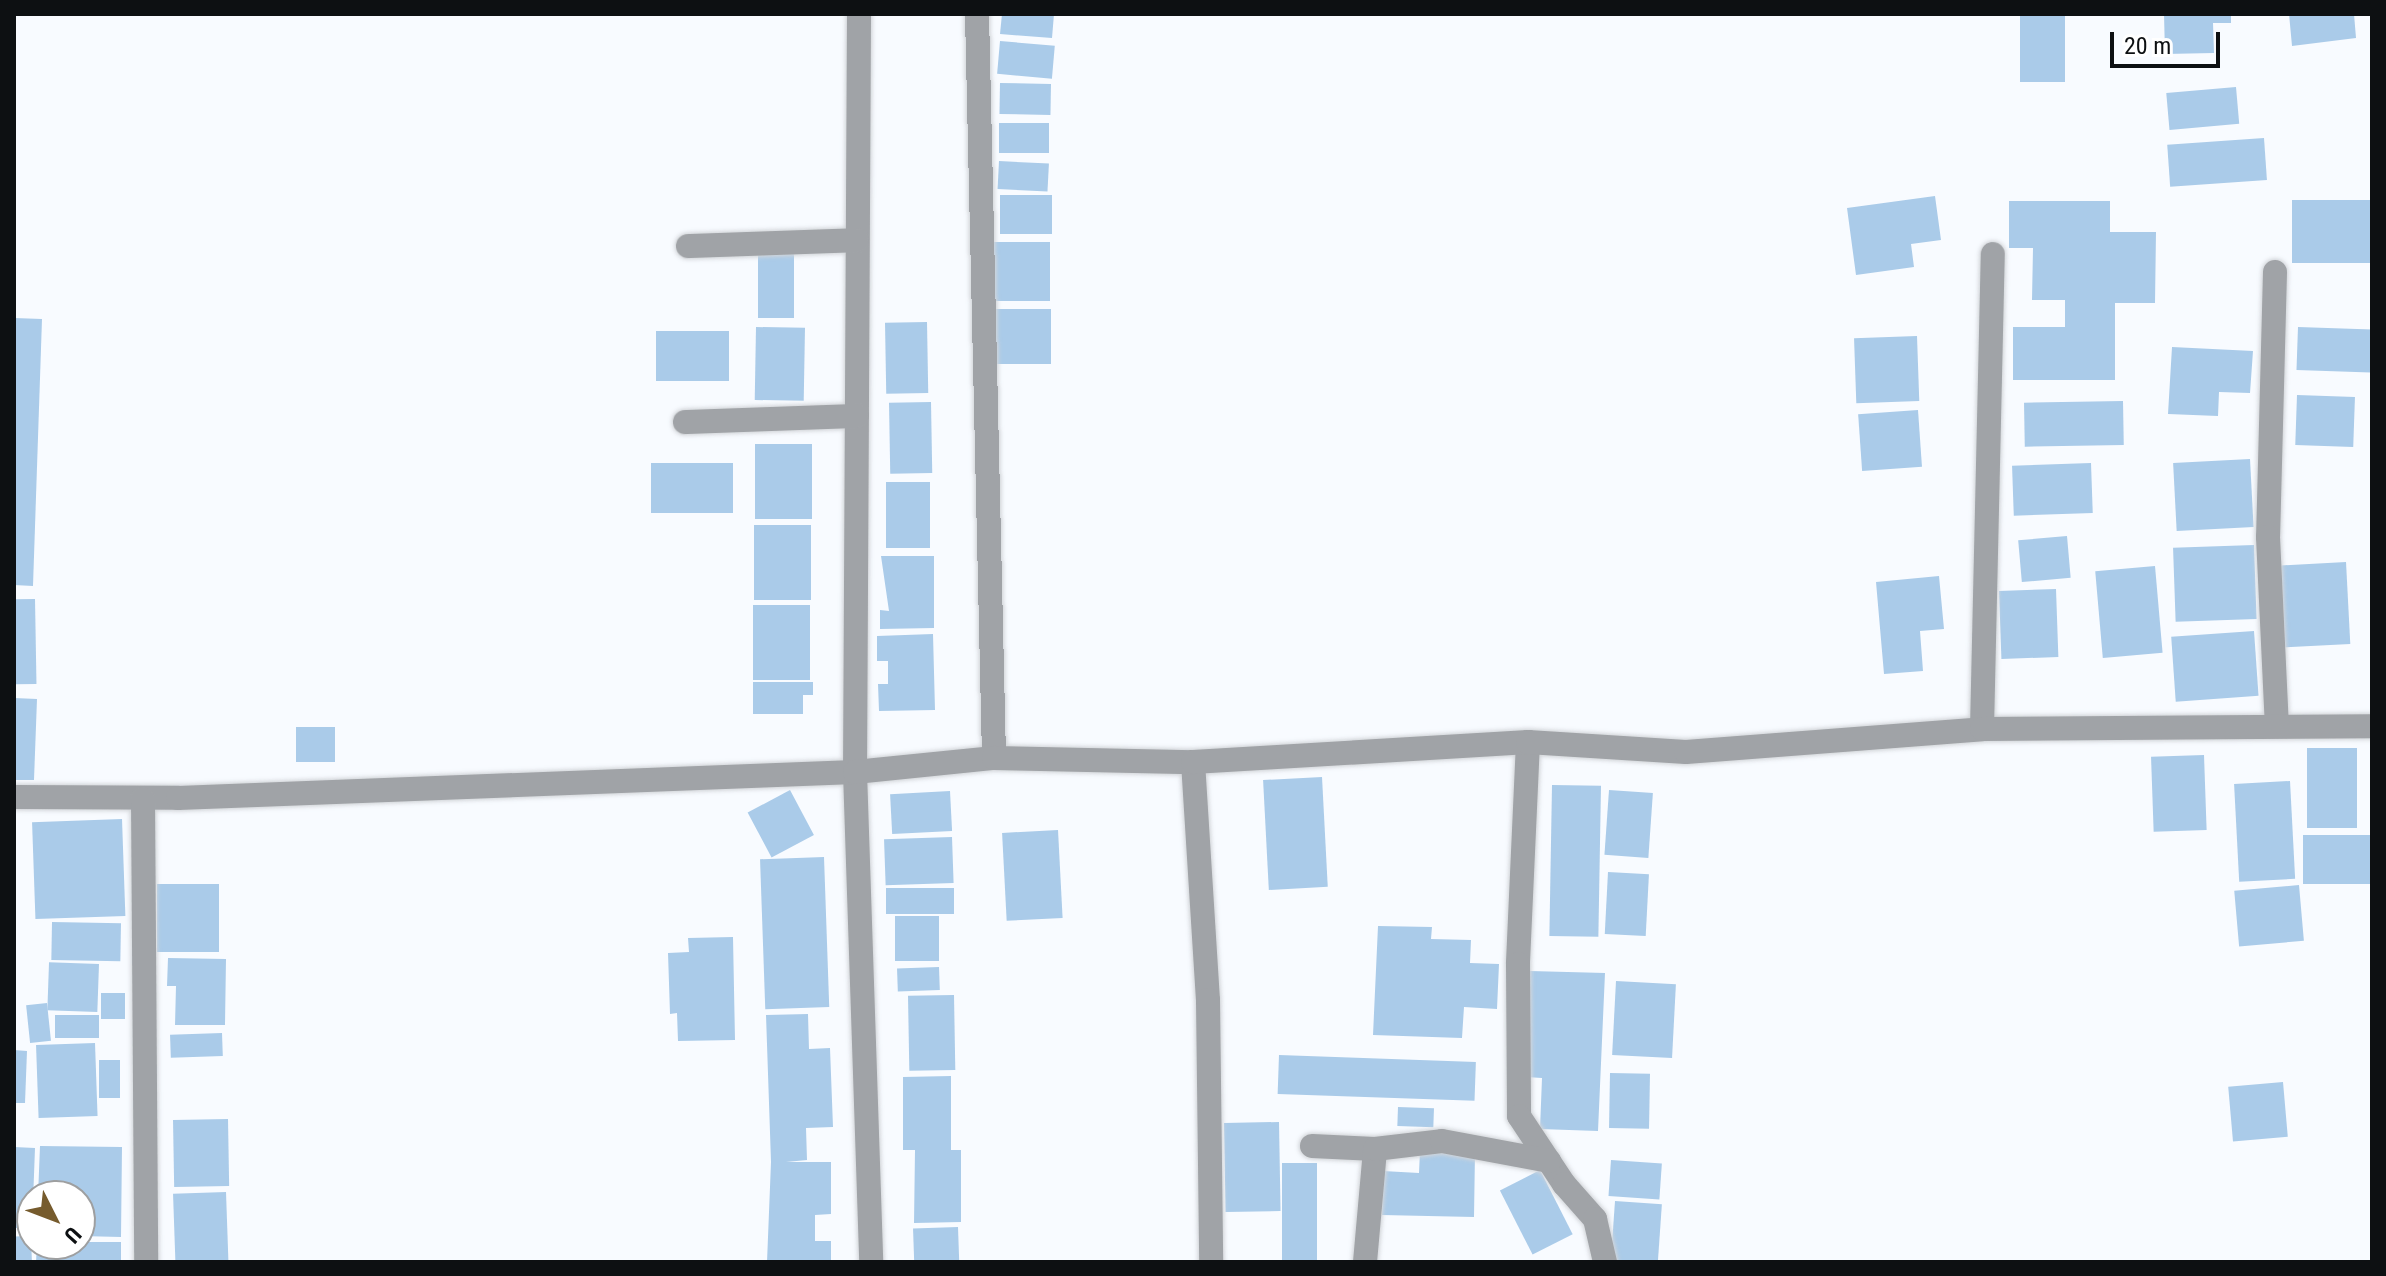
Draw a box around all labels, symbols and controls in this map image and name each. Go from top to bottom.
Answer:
scale bar [2114,16,2224,66]
text: 20 m [2124,32,2171,60]
north arrow [16,1180,96,1260]
text: U [59,1222,86,1248]

